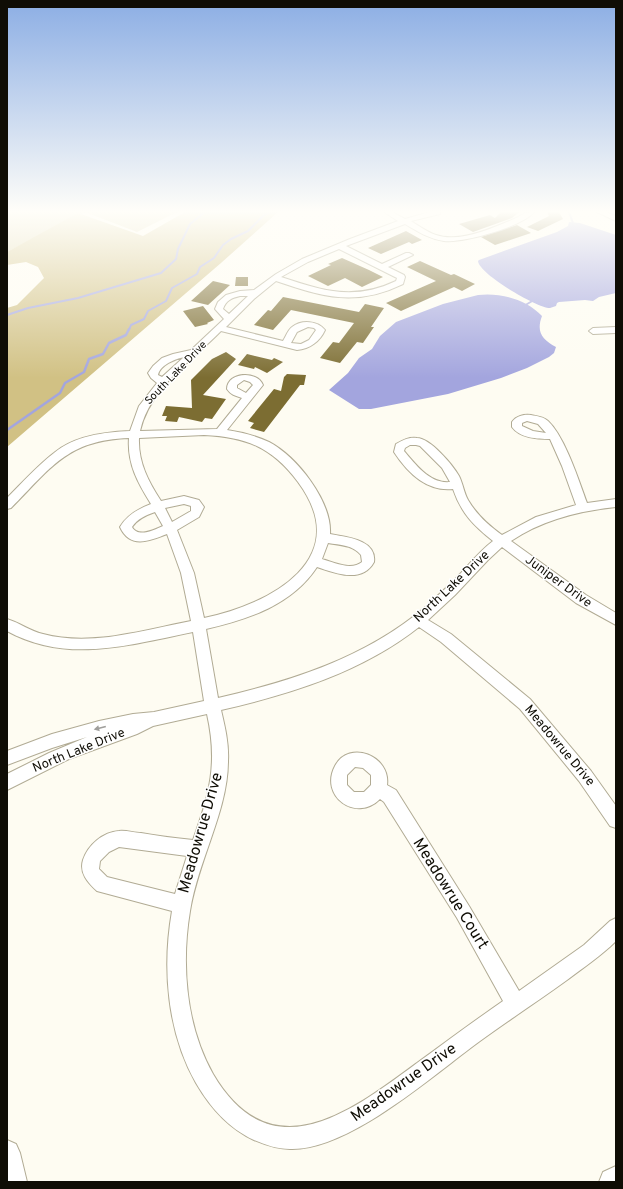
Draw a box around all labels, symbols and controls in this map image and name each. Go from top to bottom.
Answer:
street label: South Lake Drive [142,338,210,408]
street label: North Lake Drive [411,548,493,626]
street label: Juniper Drive [521,552,595,612]
street label: Meadowrue Drive [520,702,598,790]
street label: North Lake Drive [30,725,128,777]
one-way arrow [94,725,106,731]
street label: Meadowrue Drive [174,770,228,896]
street label: Meadowrue Court [408,835,492,953]
street label: Meadowrue Drive [347,1039,461,1127]

